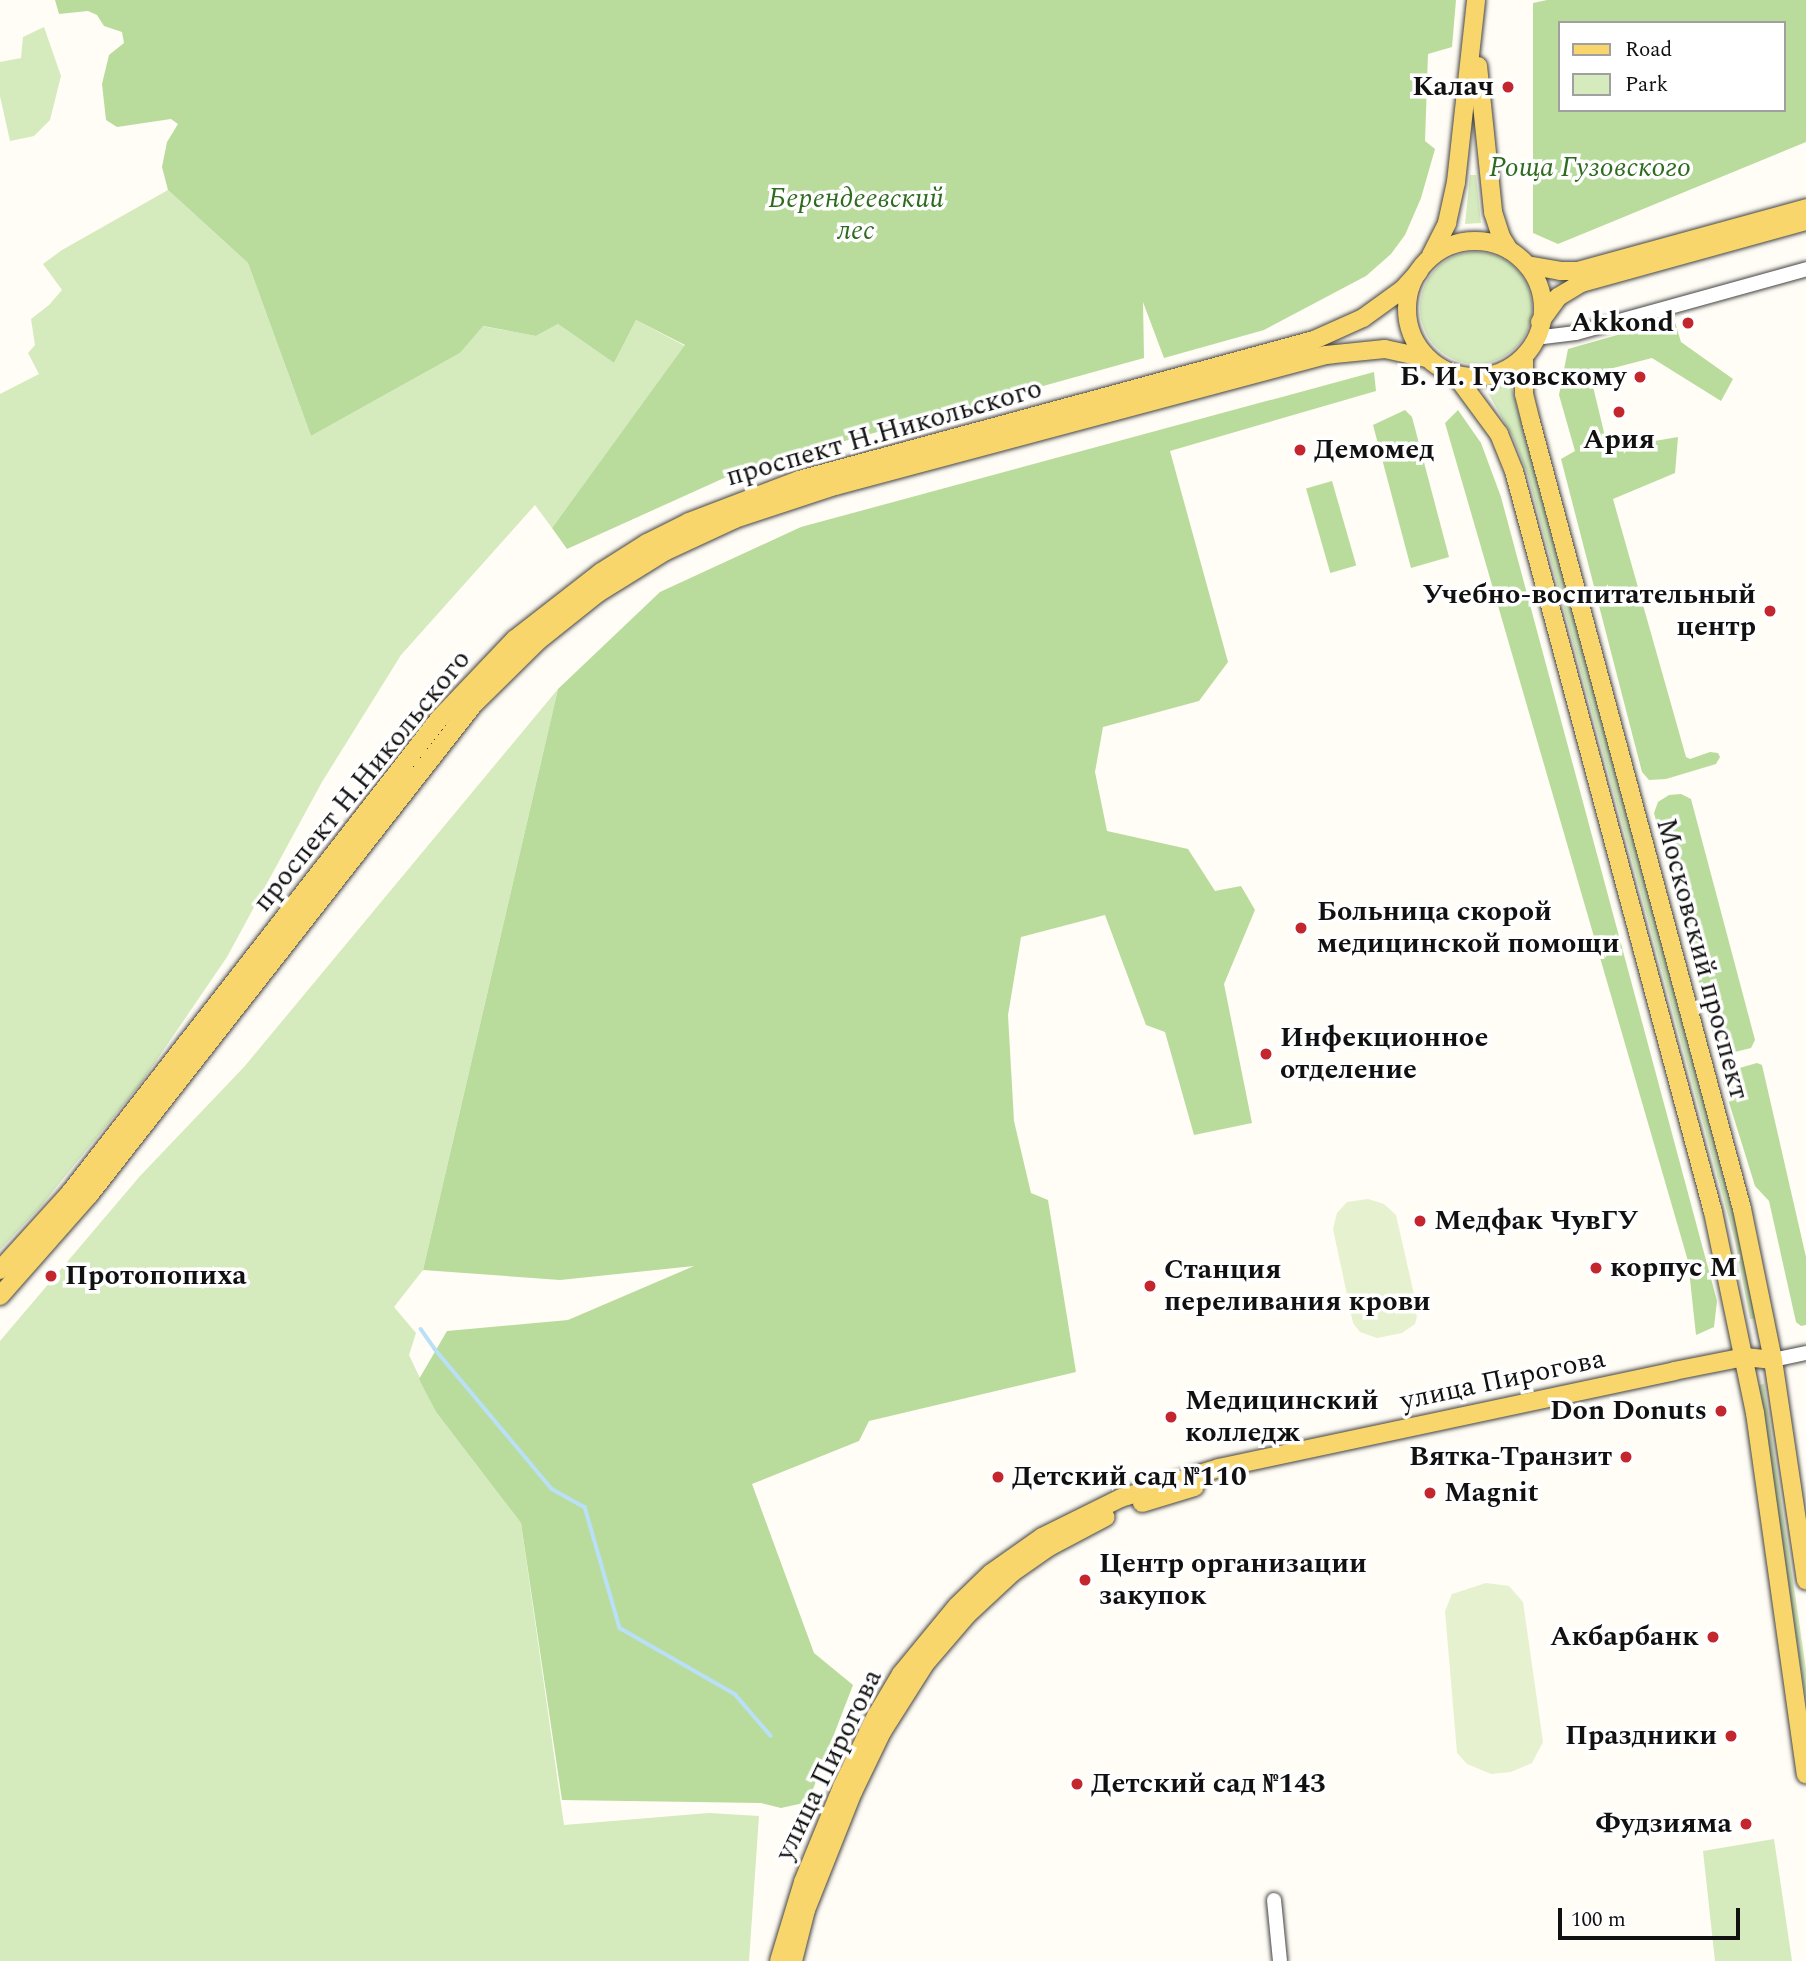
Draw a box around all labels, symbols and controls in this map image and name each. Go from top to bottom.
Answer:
legend [1558,21,1785,112]
text: Road [1625,34,1672,66]
text: Park [1625,69,1668,101]
place label: Калач [1412,70,1494,104]
marker: Калач [1500,79,1516,95]
park label: Роща Гузовского [1489,151,1691,185]
park label: Берендеевский лес [768,182,944,248]
place label: Akkond [1570,306,1674,340]
marker: Akkond [1680,315,1696,331]
place label: Б. И. Гузовскому [1400,360,1626,394]
marker: Б. И. Гузовскому [1632,369,1648,385]
street label: проспект Н.Никольского [722,372,1046,494]
marker: Ария [1611,404,1627,420]
place label: Ария [1583,423,1655,457]
place label: Демомед [1314,433,1434,467]
marker: Демомед [1292,442,1308,458]
place label: Учебно-воспитательный центр [1423,578,1756,644]
marker: Учебно-воспитательный центр [1762,603,1778,619]
street label: проспект Н.Никольского [246,643,478,919]
street label: Московский проспект [1648,815,1756,1103]
place label: Больница скорой медицинской помощи [1317,895,1620,961]
marker: Больница скорой медицинской помощи [1291,918,1311,938]
place label: Инфекционное отделение [1280,1021,1488,1087]
marker: Инфекционное отделение [1258,1046,1274,1062]
place label: Медфак ЧувГУ [1434,1204,1638,1238]
marker: Медфак ЧувГУ [1412,1213,1428,1229]
place label: корпус М [1610,1251,1737,1285]
place label: Станция переливания крови [1164,1253,1431,1319]
place label: Протопопиха [65,1259,247,1293]
marker: корпус М [1588,1260,1604,1276]
marker: Протопопиха [43,1268,59,1284]
marker: Станция переливания крови [1142,1278,1158,1294]
street label: улица Пирогова [1397,1342,1609,1418]
place label: Медицинский колледж [1185,1384,1379,1450]
place label: Don Donuts [1550,1394,1707,1428]
marker: Don Donuts [1713,1403,1729,1419]
marker: Медицинский колледж [1163,1409,1179,1425]
place label: Вятка-Транзит [1409,1440,1612,1474]
marker: Вятка-Транзит [1618,1449,1634,1465]
place label: Детский сад №110 [1012,1460,1247,1494]
marker: Детский сад №110 [990,1469,1006,1485]
place label: Magnit [1444,1476,1539,1510]
marker: Magnit [1422,1485,1438,1501]
place label: Центр организации закупок [1099,1547,1367,1613]
marker: Центр организации закупок [1077,1572,1093,1588]
place label: Акбарбанк [1550,1620,1699,1654]
marker: Акбарбанк [1705,1629,1721,1645]
street label: улица Пирогова [768,1664,890,1866]
place label: Праздники [1565,1719,1717,1753]
marker: Праздники [1723,1728,1739,1744]
place label: Детский сад №143 [1091,1767,1326,1801]
marker: Детский сад №143 [1069,1776,1085,1792]
place label: Фудзияма [1595,1807,1732,1841]
marker: Фудзияма [1738,1816,1754,1832]
scale bar [1561,1895,1743,1939]
text: 100 m [1571,1904,1626,1936]

